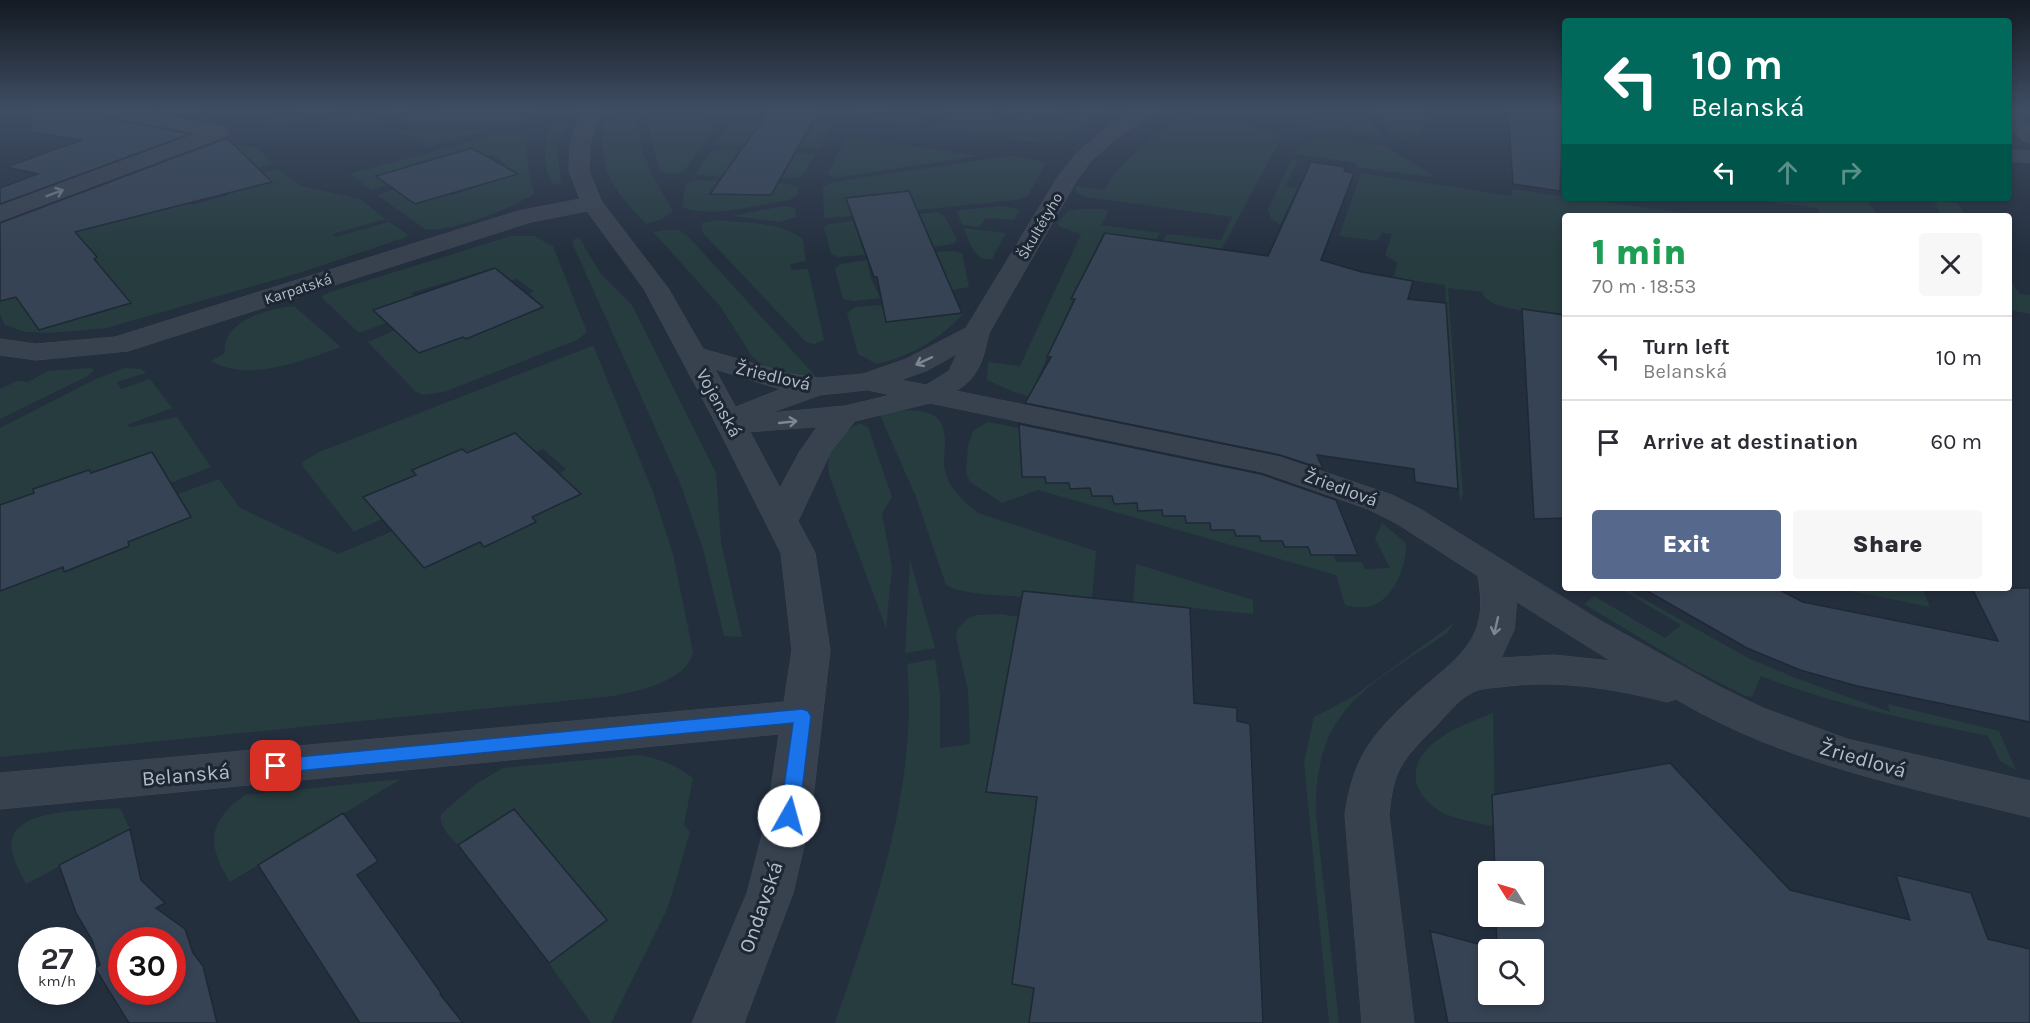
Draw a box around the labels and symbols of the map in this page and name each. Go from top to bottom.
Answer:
one-way arrow [45,187,64,198]
street label: Škultétyho [1014,189,1066,263]
street label: Karpatská [262,270,334,308]
one-way arrow [916,356,934,368]
street label: Žriedlová [733,357,813,395]
street label: Vojenská [691,365,747,441]
one-way arrow [778,416,798,427]
street label: Žriedlová [1301,465,1381,511]
one-way arrow [1489,616,1501,635]
street label: Žriedlová [1817,735,1909,783]
pin [250,740,301,791]
street label: Belanská [141,759,231,791]
position arrow [757,784,821,848]
street label: Ondavská [734,858,788,956]
north arrow [1478,861,1544,927]
speed limit sign: 30 [108,927,186,1005]

